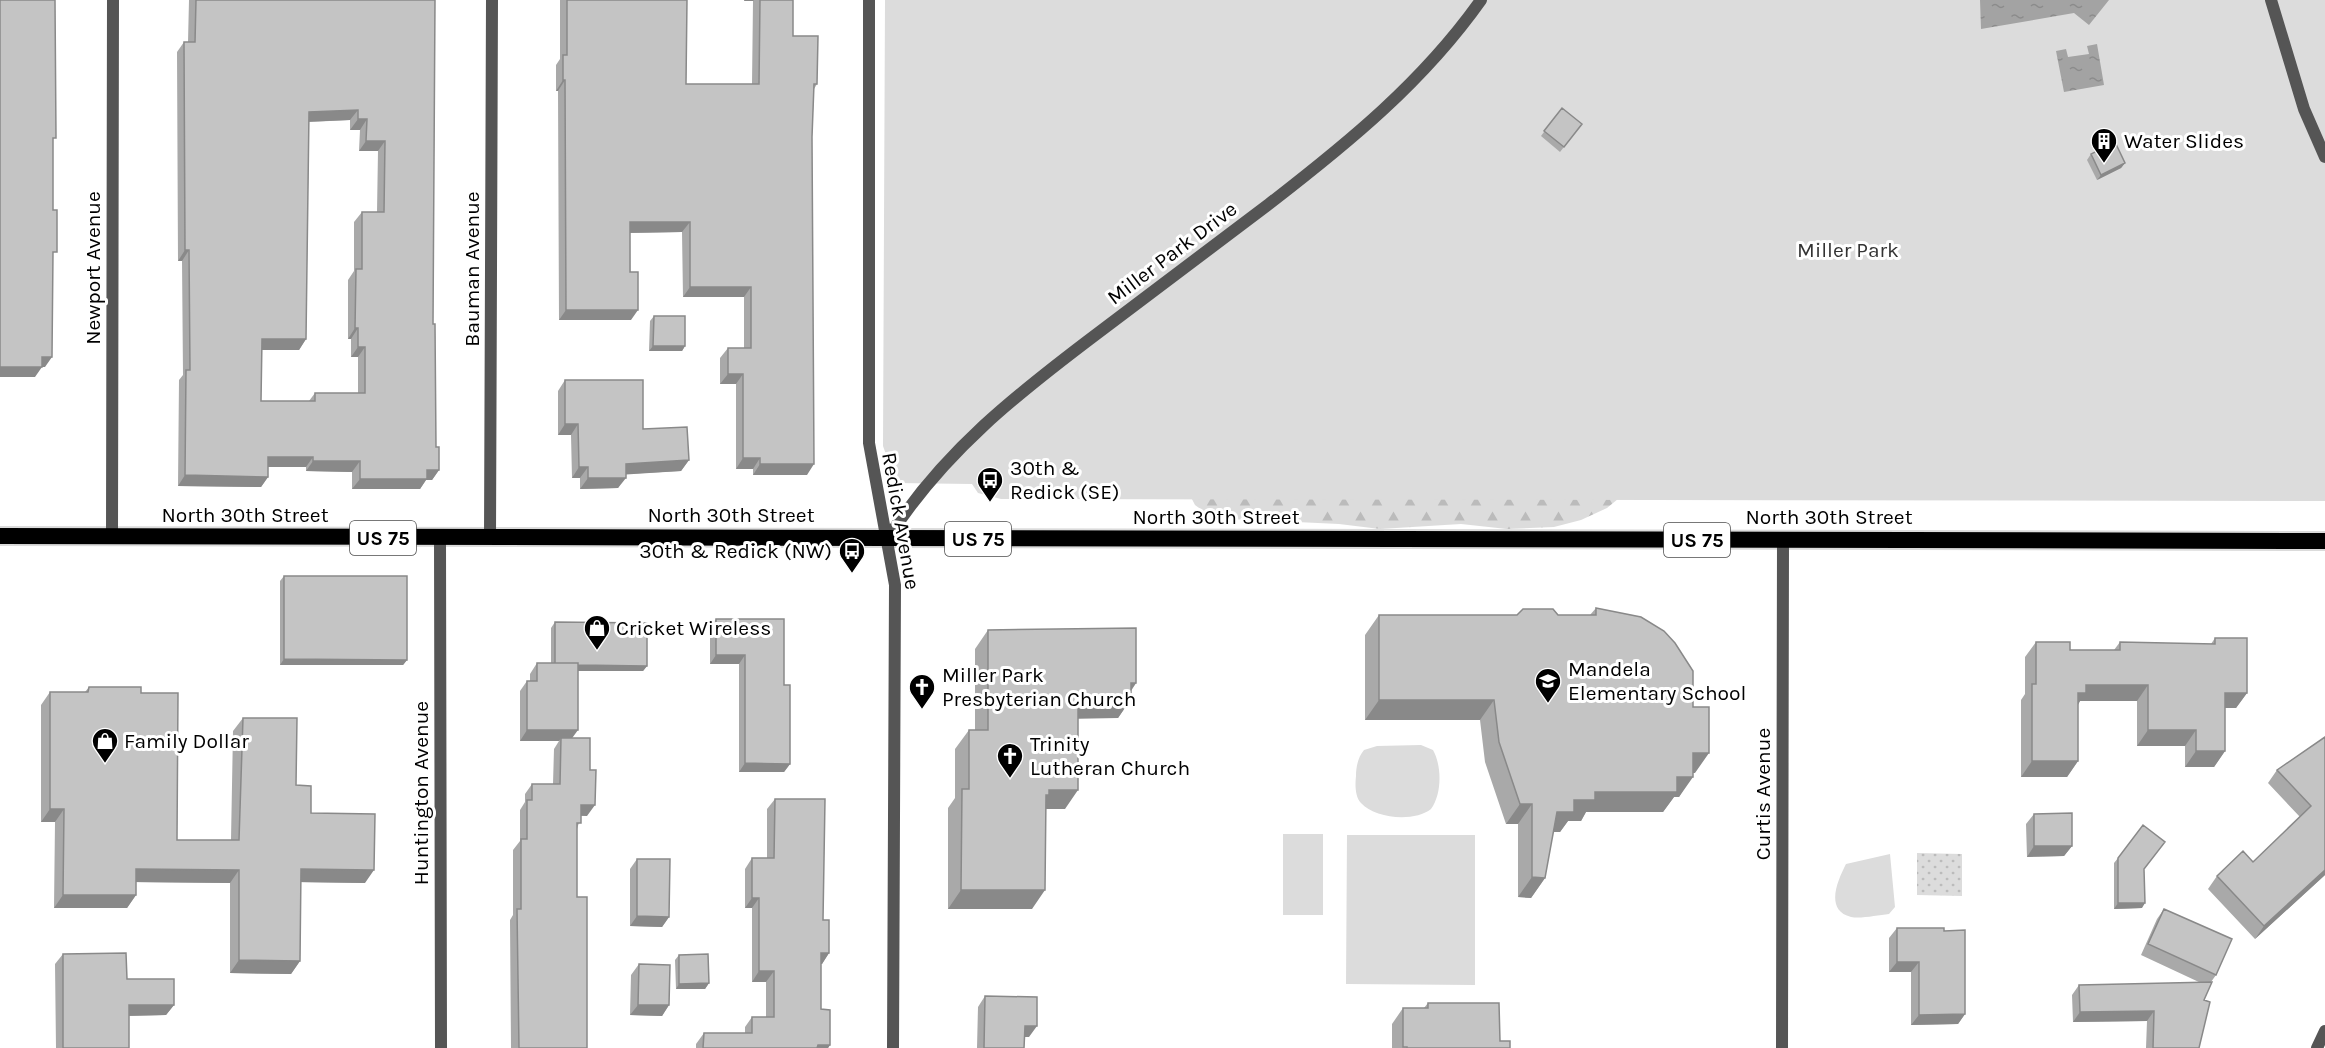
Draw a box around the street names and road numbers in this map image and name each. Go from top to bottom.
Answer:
street label: Newport Avenue [81,191,105,345]
street label: Bauman Avenue [460,191,484,347]
street label: Miller Park Drive [1103,197,1241,309]
street label: Redick Avenue [877,450,925,592]
street label: North 30th Street [161,503,329,527]
street label: North 30th Street [647,503,815,527]
street label: North 30th Street [1132,505,1300,529]
street label: North 30th Street [1745,505,1913,529]
road number: US 75 [350,521,416,555]
road number: US 75 [945,522,1011,556]
road number: US 75 [1664,523,1730,557]
street label: Huntington Avenue [409,701,433,885]
street label: Curtis Avenue [1751,728,1775,860]

